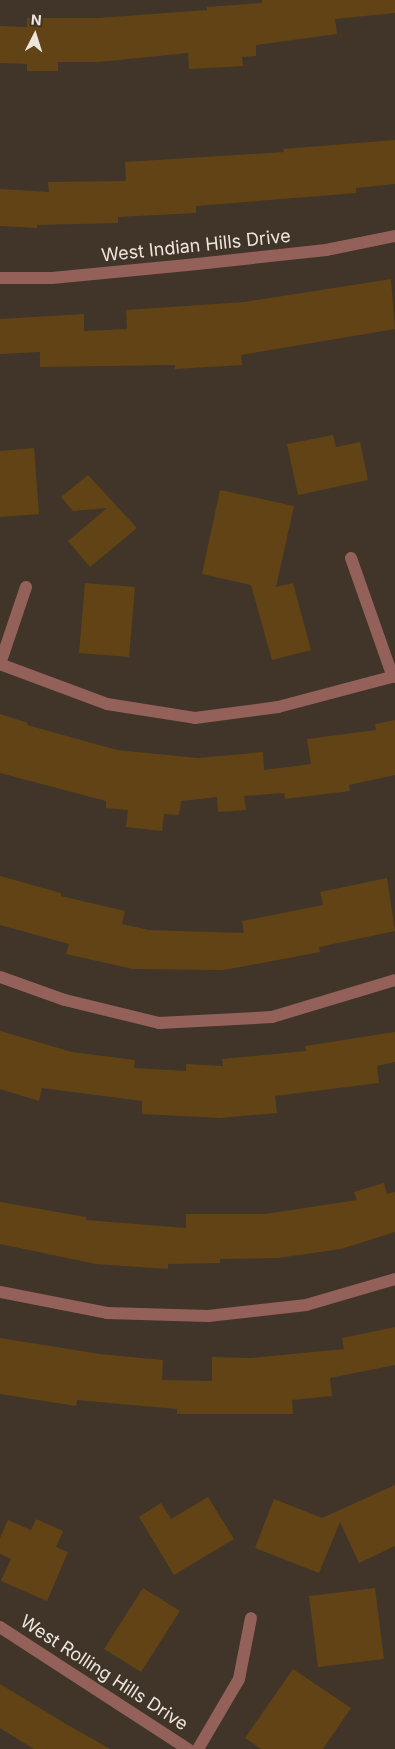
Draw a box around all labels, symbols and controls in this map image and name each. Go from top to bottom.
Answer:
north arrow [10,10,60,60]
text: N [30,11,42,28]
street label: West Indian Hills Drive [100,225,292,267]
street label: West Rolling Hills Drive [16,1611,192,1735]

